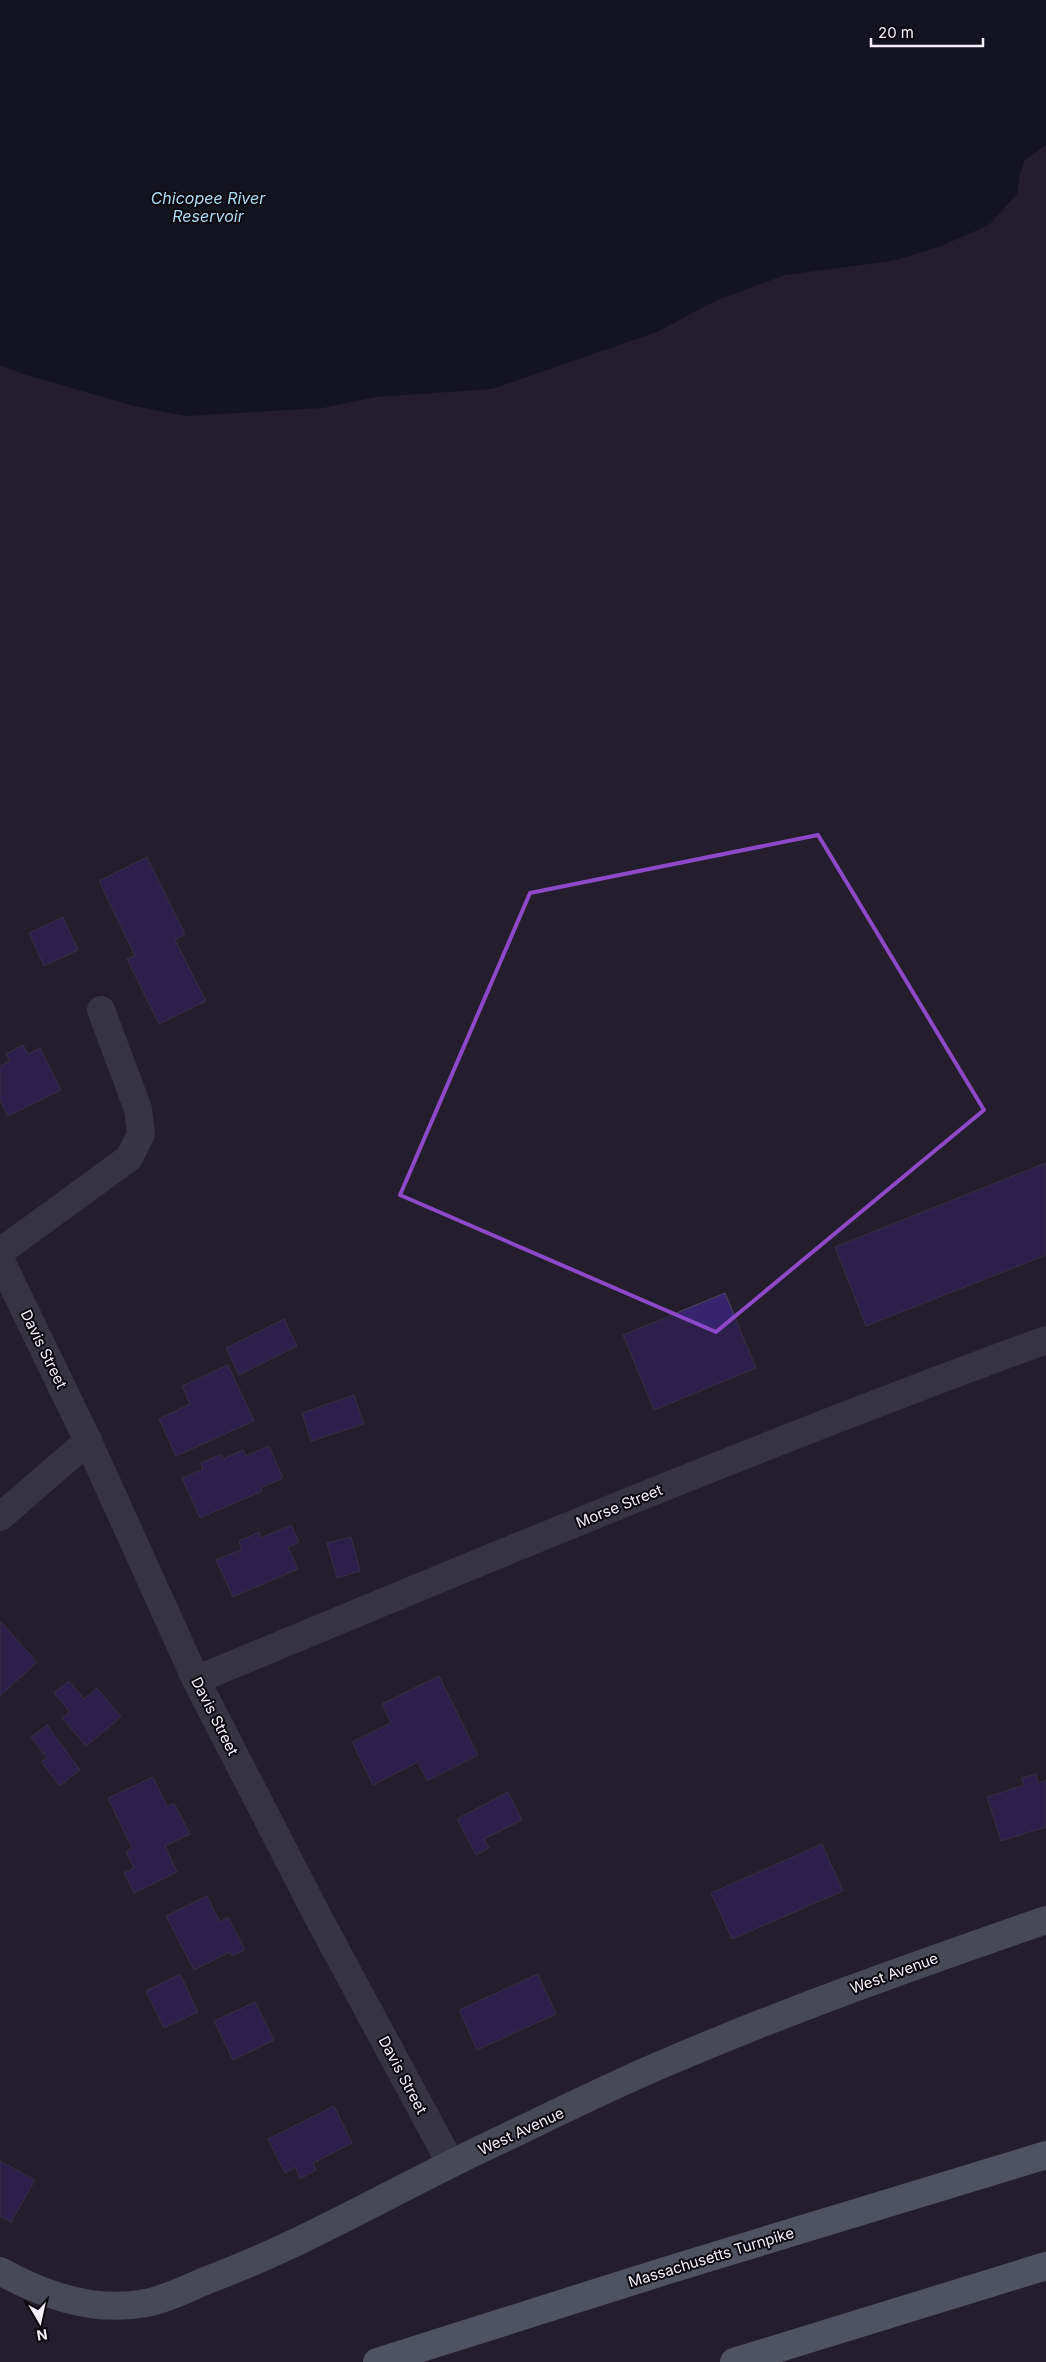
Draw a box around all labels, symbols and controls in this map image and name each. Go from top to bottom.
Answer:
scale bar [871,15,984,47]
text: 20 m [878,23,914,42]
water label: Chicopee River Reservoir [151,188,266,226]
street label: Davis Street [17,1306,71,1392]
street label: Morse Street [573,1480,665,1532]
street label: Davis Street [187,1674,243,1759]
street label: West Avenue [847,1948,941,1998]
street label: Davis Street [375,2033,432,2117]
street label: West Avenue [475,2103,567,2159]
street label: Massachusetts Turnpike [626,2223,796,2291]
north arrow [15,2297,65,2347]
text: N [36,2326,49,2345]

